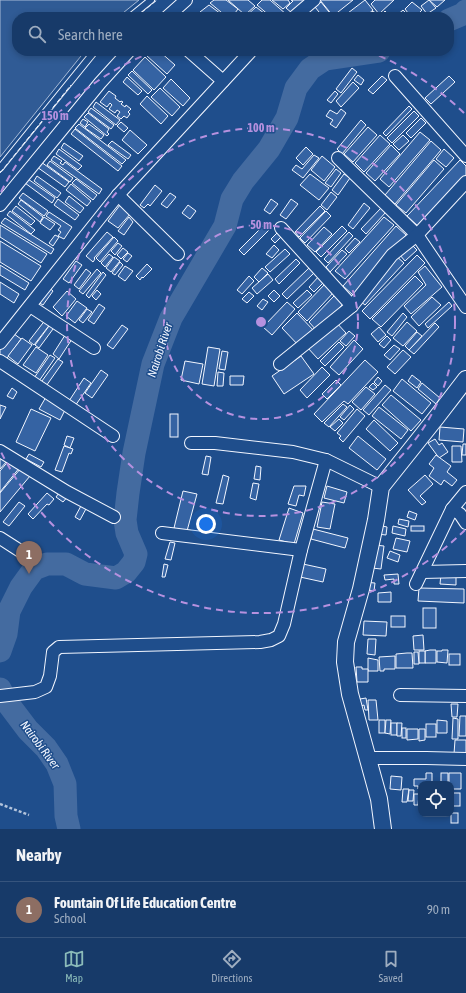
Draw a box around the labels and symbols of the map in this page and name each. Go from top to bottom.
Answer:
text: 150 m [41,109,69,123]
text: 100 m [247,121,275,135]
text: 50 m [250,218,272,232]
centre of rings [254,315,268,329]
water label: Nairobi River [145,320,176,379]
your location [196,514,216,534]
pin: 1 [16,541,42,574]
water label: Nairobi River [17,718,63,772]

